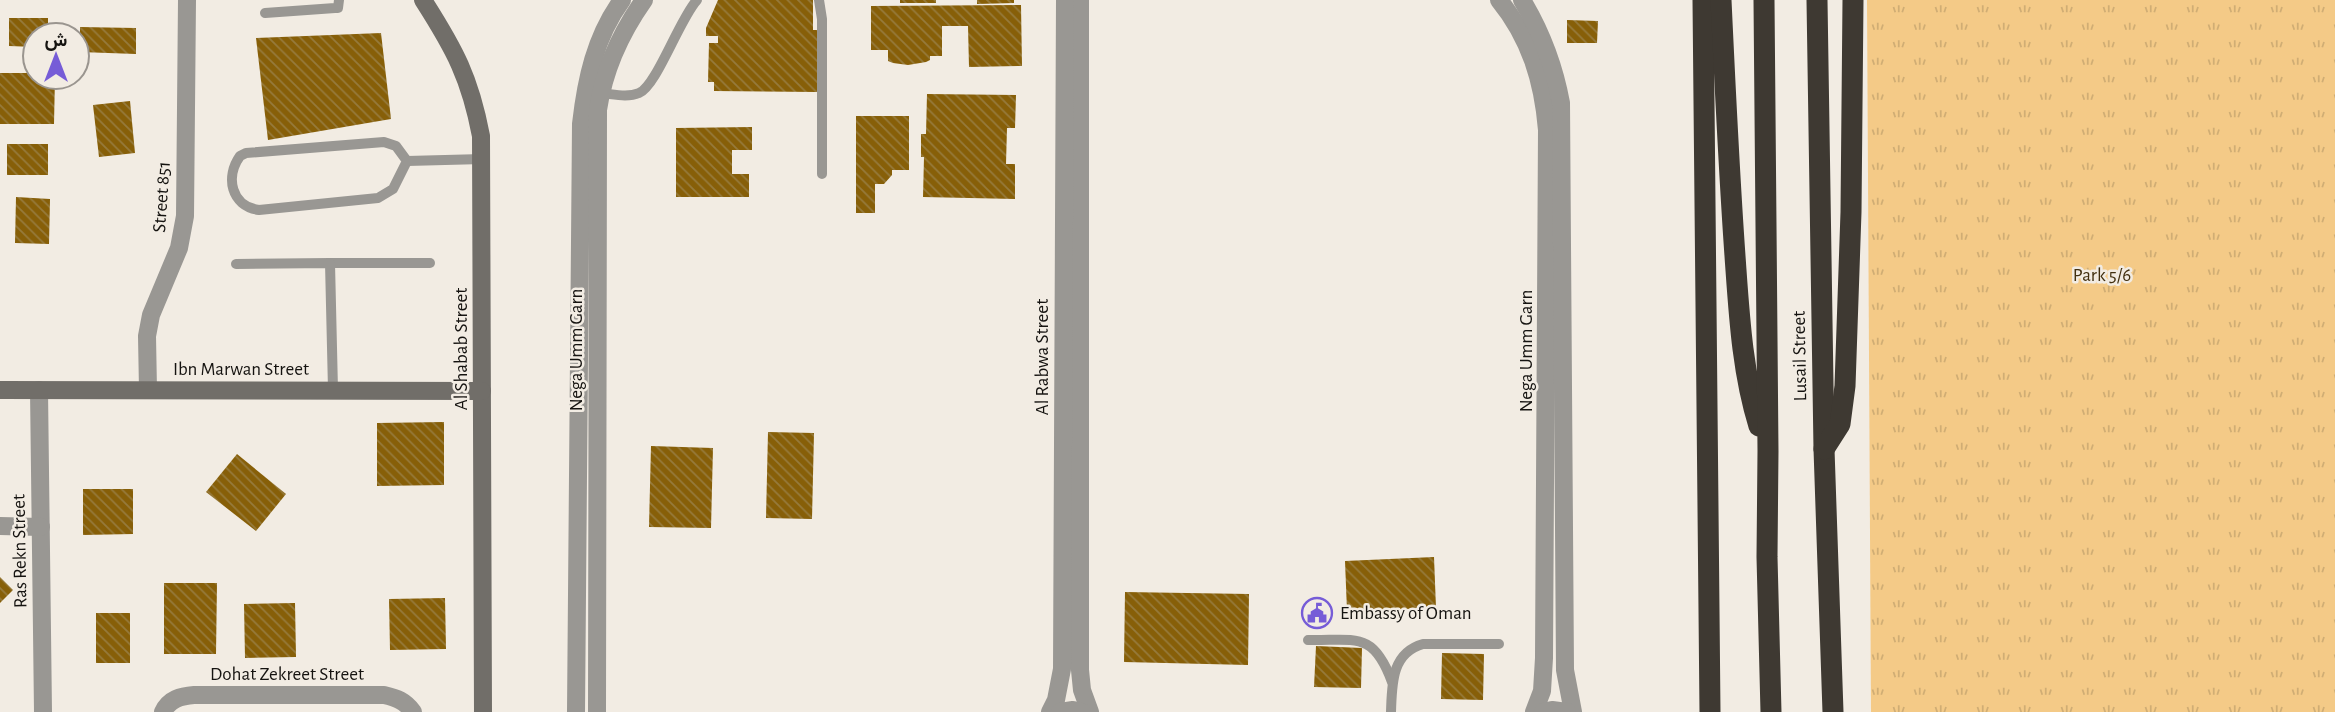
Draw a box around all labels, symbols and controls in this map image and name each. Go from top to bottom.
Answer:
north arrow [21,21,91,91]
text: ش [45,31,68,51]
street label: Street 851 [150,161,174,233]
park label: Park 5/6 [2073,266,2131,285]
street label: Al Shabab Street [452,288,471,410]
street label: Nega Umm Garn [567,289,586,411]
street label: Nega Umm Garn [1517,290,1536,412]
street label: Al Rabwa Street [1033,299,1052,415]
street label: Lusail Street [1790,311,1810,401]
street label: Ibn Marwan Street [173,360,309,379]
street label: Ras Rekn Street [10,494,30,608]
public building icon: Embassy of Oman [1300,596,1334,630]
place label: Embassy of Oman [1340,604,1472,623]
street label: Dohat Zekreet Street [210,665,364,684]

